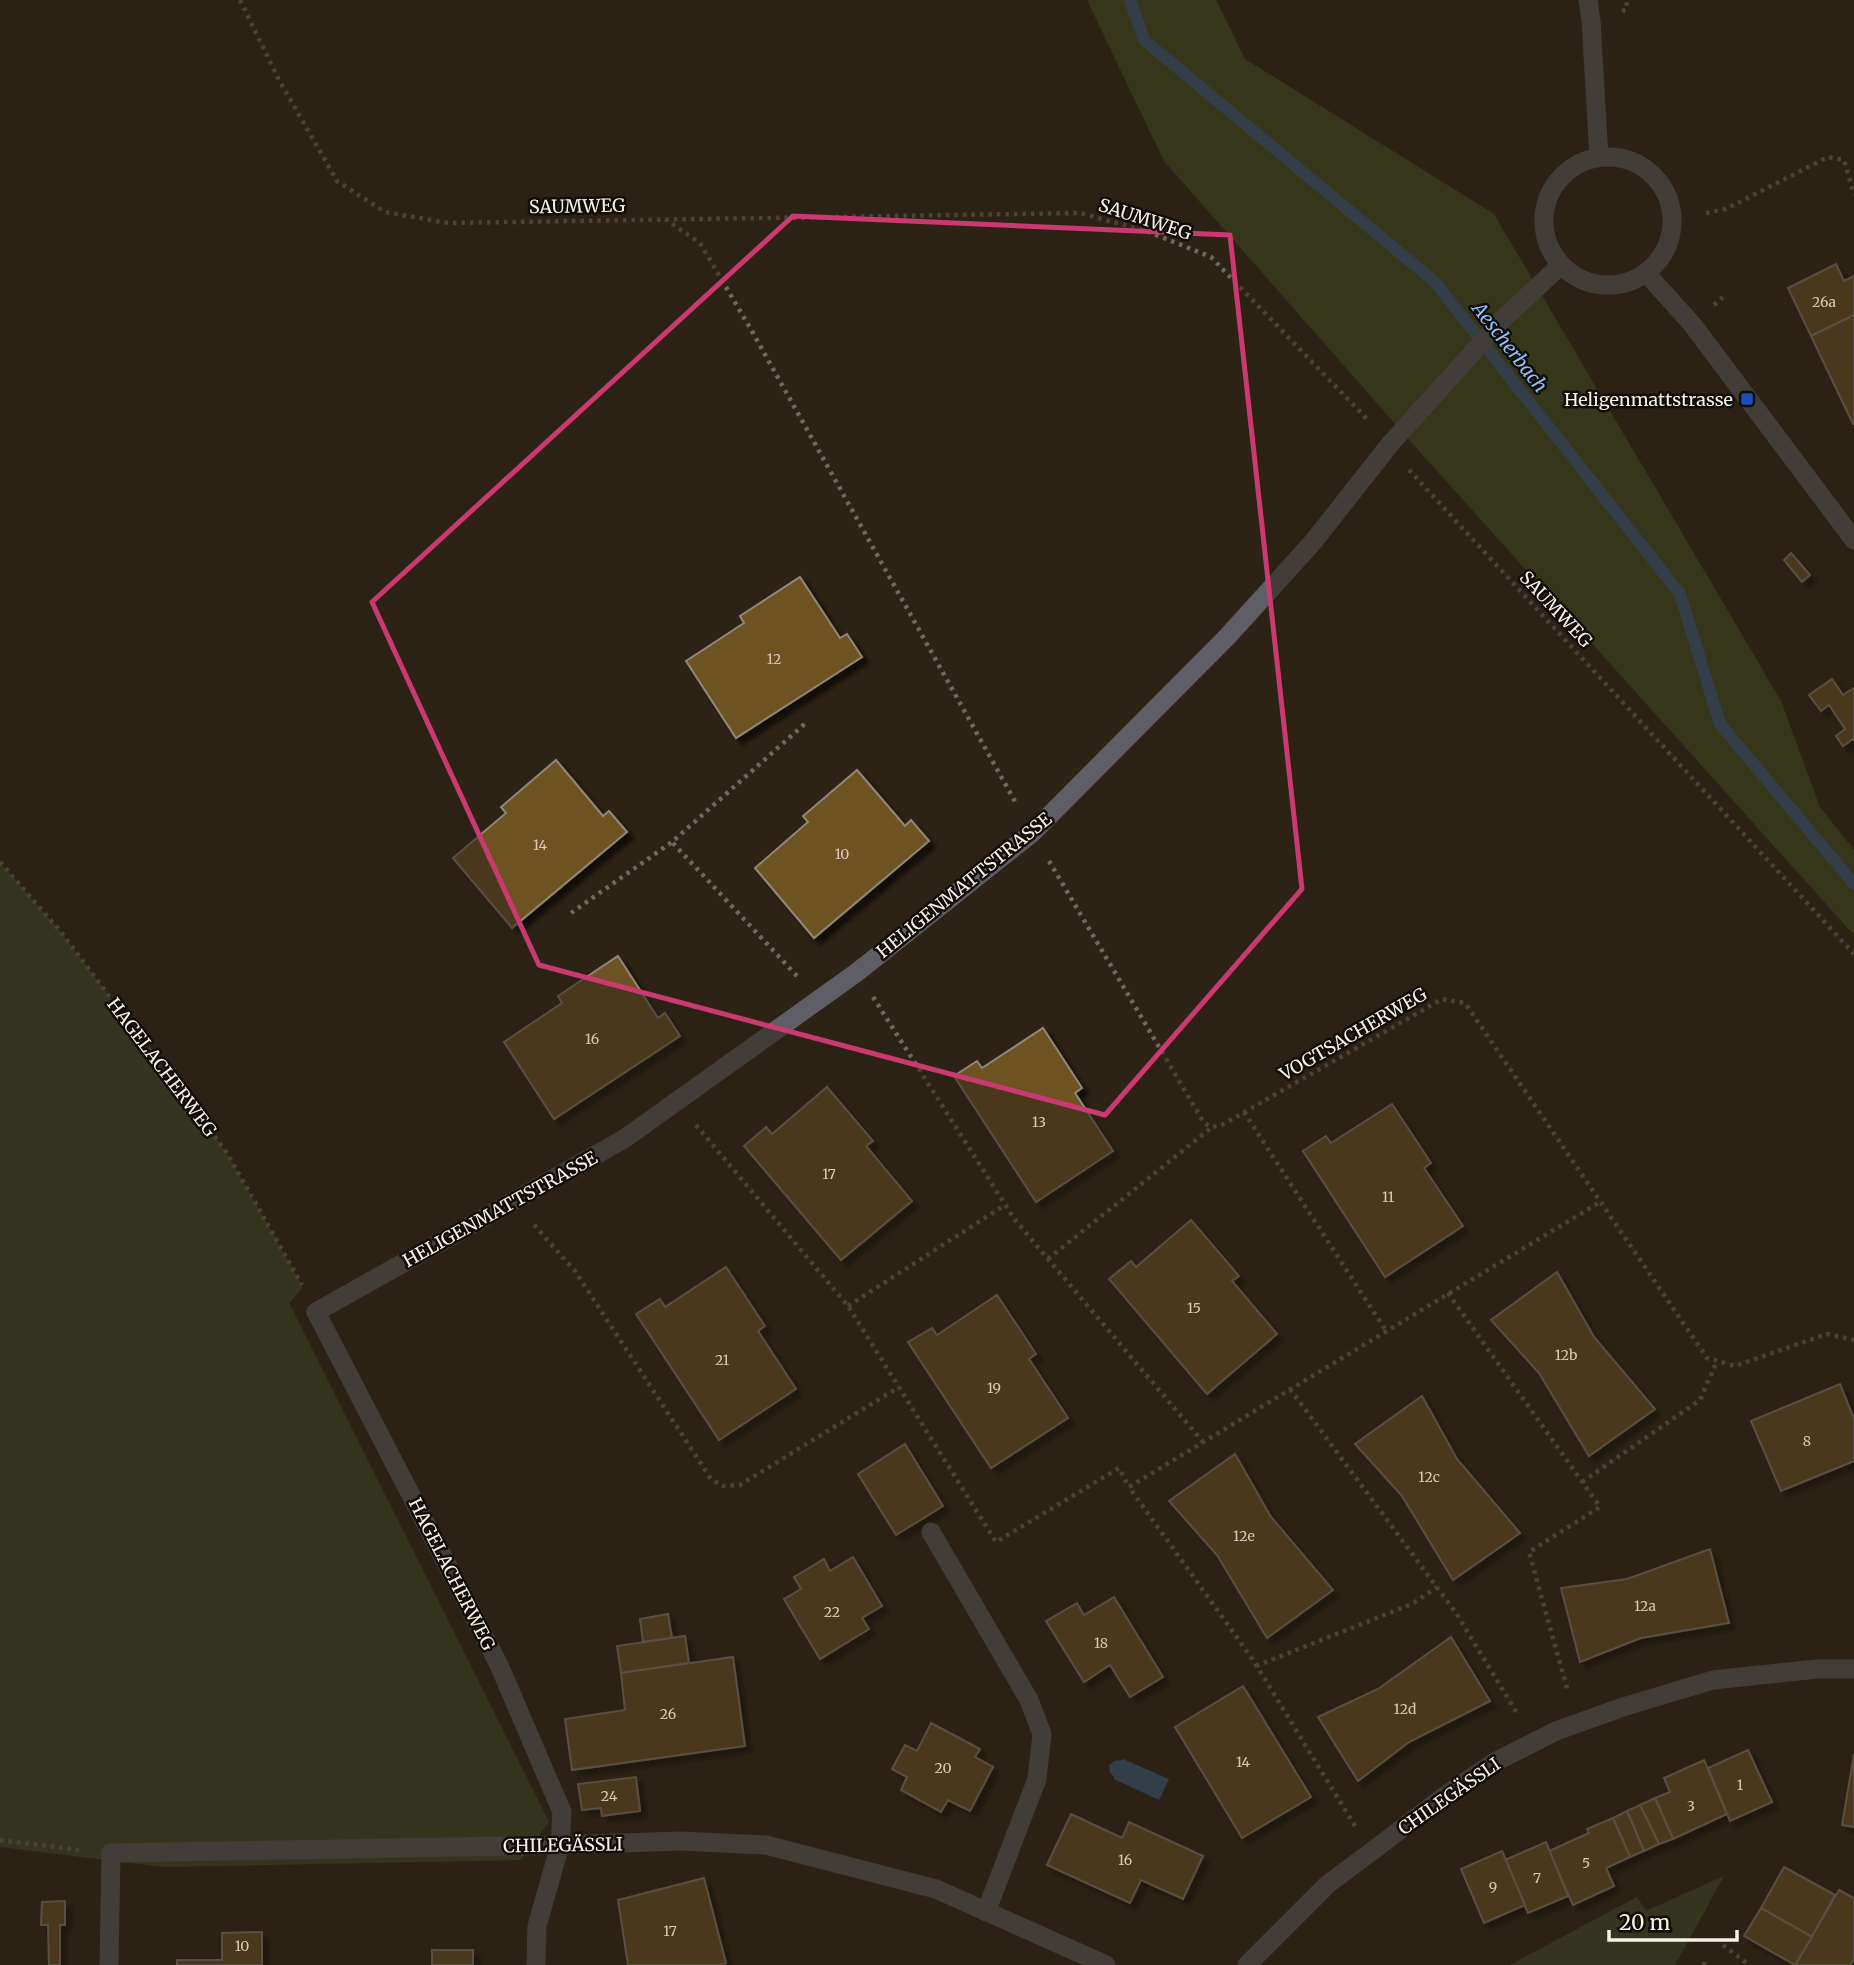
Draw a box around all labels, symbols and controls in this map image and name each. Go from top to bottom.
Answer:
street label: SAUMWEG [1096,193,1194,245]
street label: SAUMWEG [529,194,625,218]
house number: 26a [1812,293,1837,311]
water label: Aescherbach [1466,295,1553,397]
place label: Heligenmattstrasse [1564,388,1733,411]
marker: Heligenmattstrasse [1739,391,1755,407]
street label: SAUMWEG [1515,566,1597,652]
house number: 12 [767,650,781,668]
street label: HELIGENMATTSTRASSE [872,807,1057,963]
house number: 14 [533,836,547,854]
house number: 10 [835,845,849,863]
street label: VOGTSACHERWEG [1274,982,1431,1086]
street label: HAGELACHERWEG [102,993,222,1141]
house number: 16 [585,1030,599,1048]
house number: 13 [1032,1113,1046,1131]
street label: HELIGENMATTSTRASSE [399,1146,602,1272]
house number: 17 [822,1165,836,1183]
house number: 11 [1382,1188,1394,1206]
house number: 15 [1187,1299,1201,1317]
house number: 12b [1555,1346,1577,1364]
house number: 21 [715,1351,729,1369]
house number: 19 [987,1379,1001,1397]
house number: 8 [1803,1432,1811,1450]
house number: 12c [1418,1468,1440,1486]
street label: HAGELACHERWEG [404,1494,500,1654]
house number: 12e [1233,1527,1255,1545]
house number: 12a [1634,1597,1657,1615]
house number: 22 [824,1603,840,1621]
house number: 18 [1094,1634,1108,1652]
house number: 12d [1394,1700,1417,1718]
house number: 26 [660,1705,676,1723]
street label: CHILEGÄSSLI [1393,1752,1505,1840]
house number: 14 [1236,1753,1250,1771]
house number: 20 [934,1759,952,1777]
house number: 1 [1737,1776,1743,1794]
house number: 24 [601,1787,618,1805]
house number: 3 [1687,1797,1695,1815]
street label: CHILEGÄSSLI [503,1832,623,1858]
house number: 16 [1118,1851,1132,1869]
house number: 5 [1582,1854,1590,1872]
house number: 7 [1533,1869,1541,1887]
house number: 9 [1489,1878,1497,1896]
scale bar [1609,1898,1737,1942]
text: 20 m [1619,1909,1671,1936]
house number: 17 [663,1922,677,1940]
house number: 10 [235,1937,249,1955]

